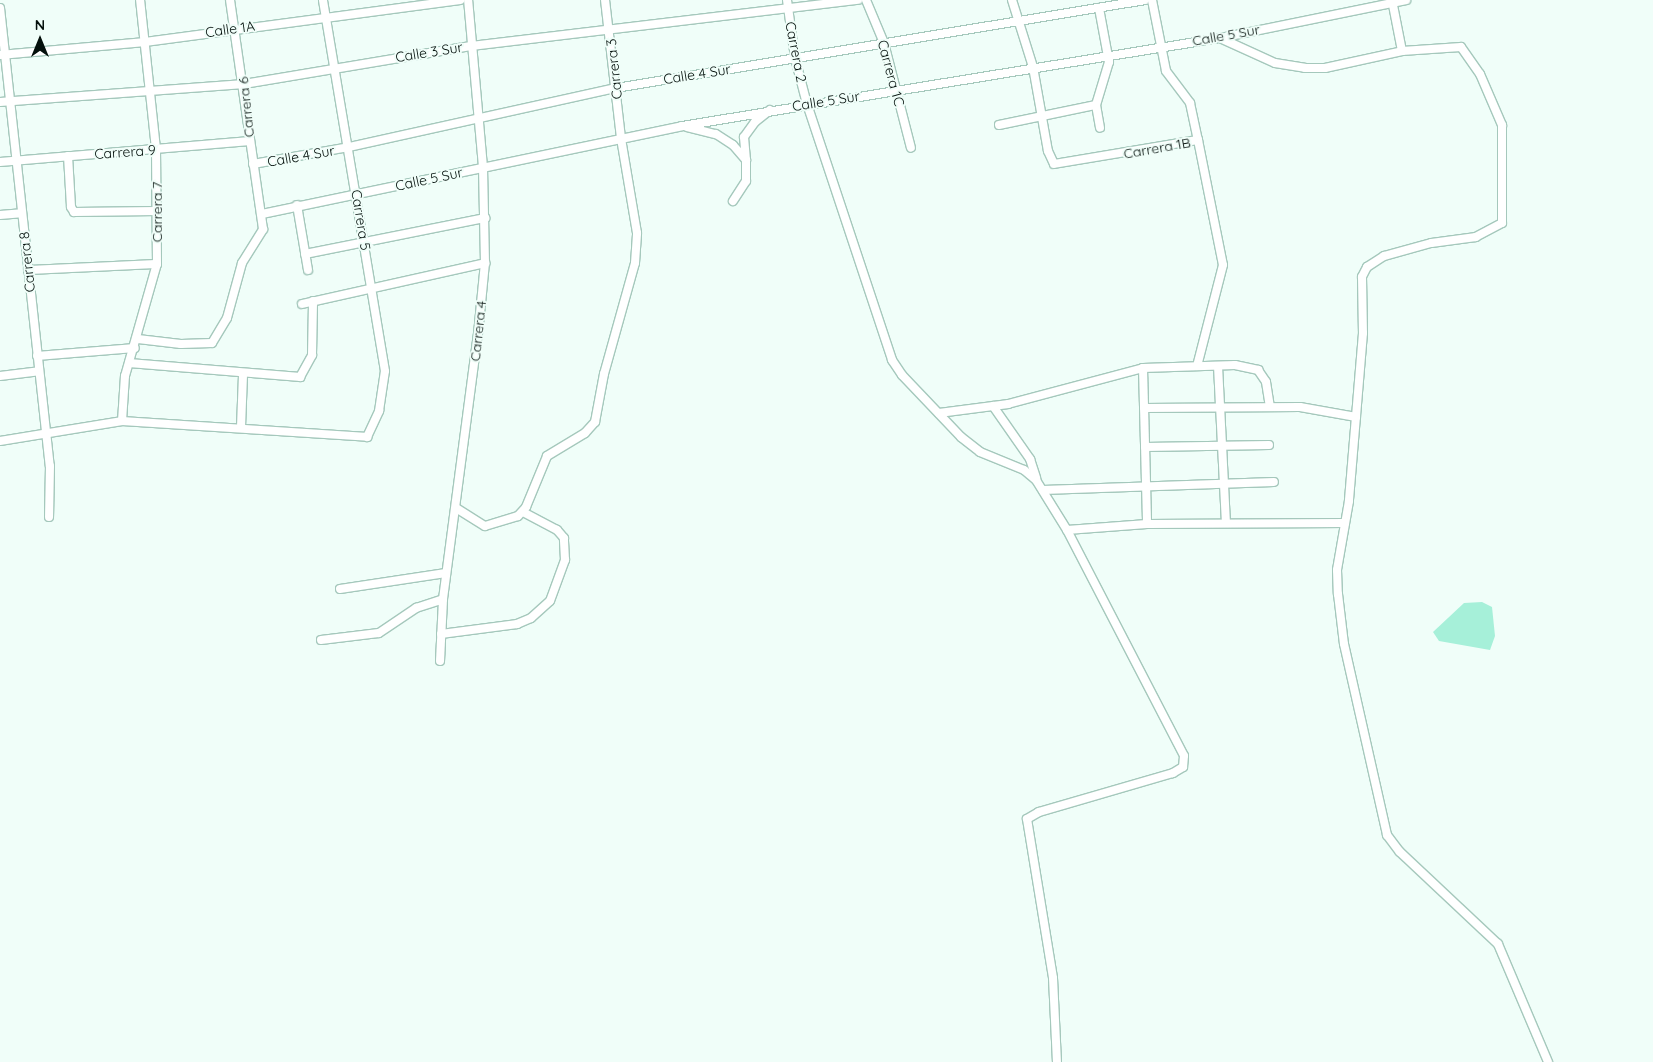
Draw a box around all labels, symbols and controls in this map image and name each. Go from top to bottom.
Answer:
north arrow [15,15,65,65]
text: N [35,16,45,34]
street label: Calle 1A [204,17,256,41]
street label: Carrera 2 [782,20,810,84]
street label: Calle 5 Sur [1191,21,1261,49]
street label: Calle 3 Sur [394,38,464,66]
street label: Carrera 3 [602,38,626,100]
street label: Carrera 1C [874,38,908,108]
street label: Calle 4 Sur [662,60,732,88]
street label: Carrera 6 [234,76,258,138]
street label: Calle 5 Sur [791,87,861,115]
street label: Carrera 1B [1122,134,1192,162]
street label: Carrera 9 [94,141,156,163]
street label: Calle 4 Sur [266,142,336,170]
street label: Calle 5 Sur [394,164,464,194]
street label: Carrera 7 [149,182,165,242]
street label: Carrera 5 [348,188,374,252]
street label: Carrera 8 [15,231,39,293]
street label: Carrera 4 [466,300,490,362]

